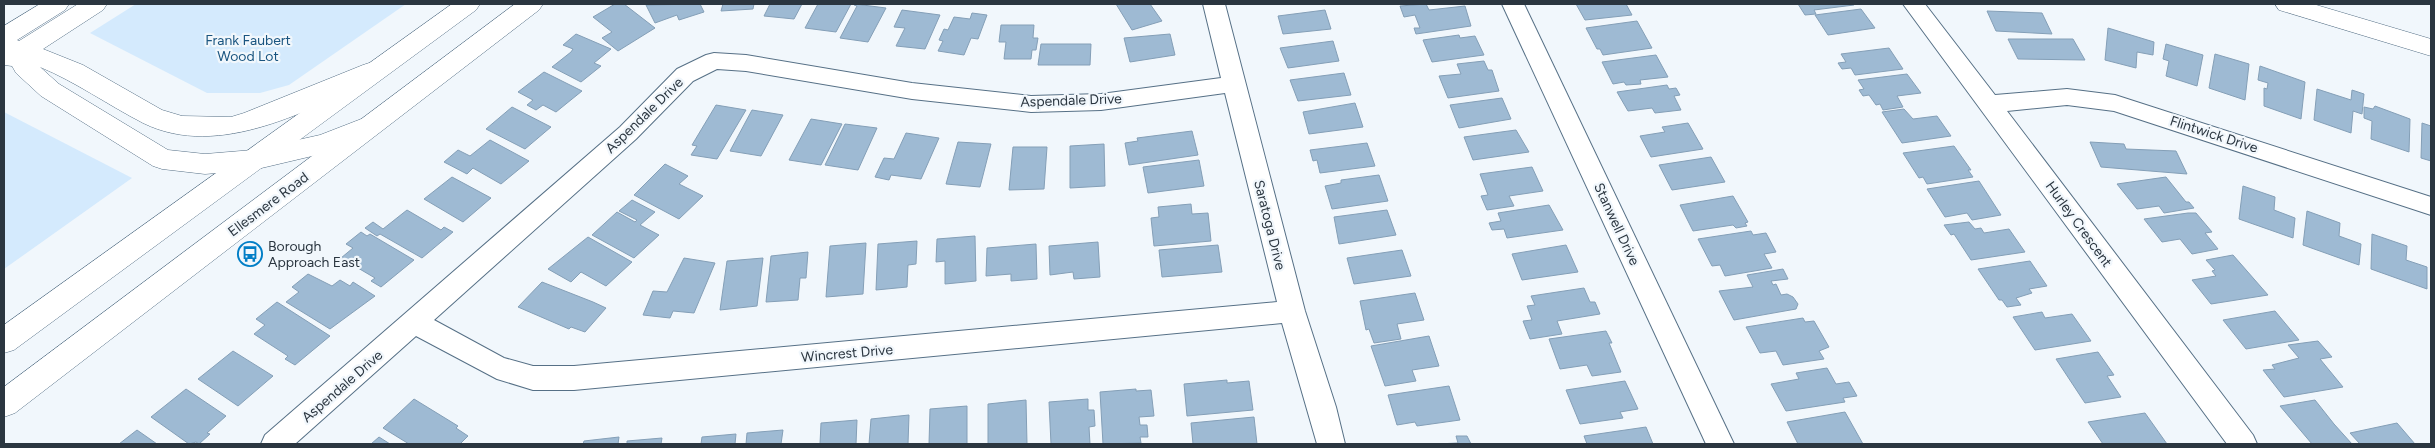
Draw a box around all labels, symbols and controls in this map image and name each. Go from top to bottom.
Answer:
park label: Frank Faubert Wood Lot [205,32,291,65]
street label: Aspendale Drive [602,74,687,157]
street label: Aspendale Drive [1020,90,1122,111]
street label: Flintwick Drive [2168,112,2260,157]
street label: Ellesmere Road [225,169,312,240]
street label: Saratoga Drive [1250,178,1289,272]
street label: Hurley Crescent [2042,178,2115,270]
street label: Stanwell Drive [1590,180,1643,269]
place label: Borough Approach East [268,238,360,271]
bus stop icon: Borough Approach East [237,241,263,267]
street label: Wincrest Drive [800,341,894,366]
street label: Aspendale Drive [298,346,387,426]

